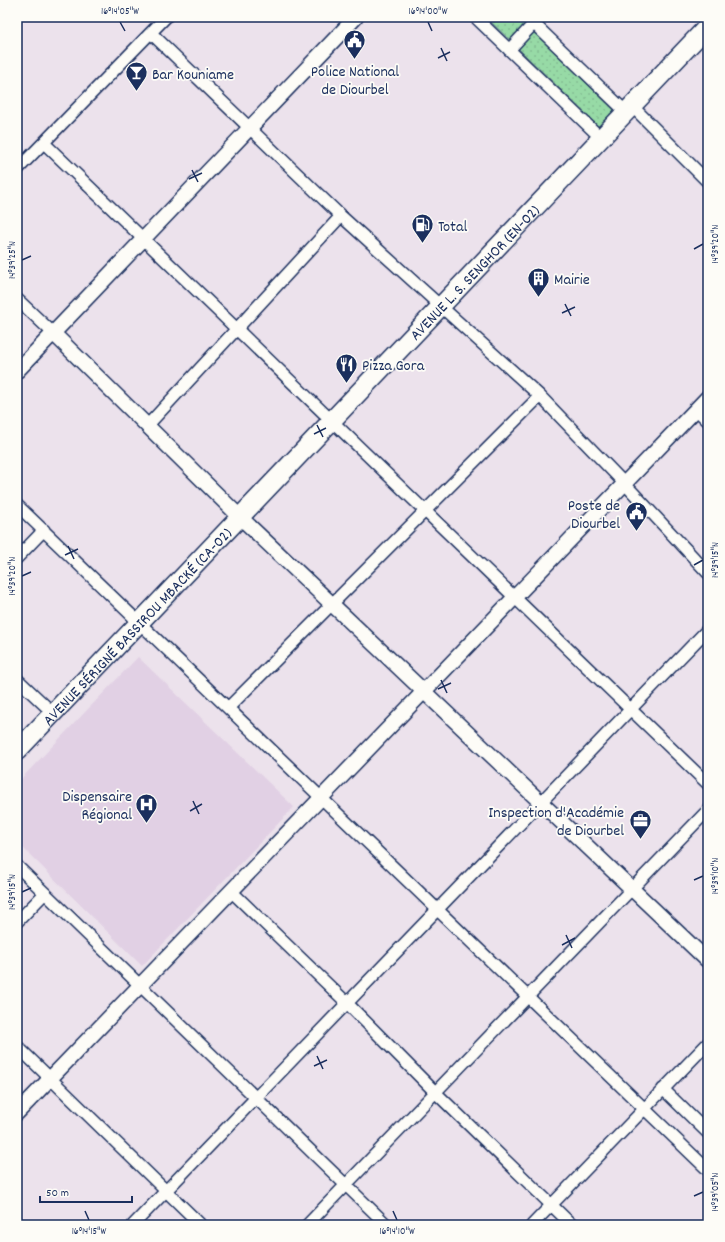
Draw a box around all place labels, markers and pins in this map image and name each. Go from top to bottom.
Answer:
public building icon: Police National de Diourbel [342,27,368,60]
bar icon: Bar Kouniame [123,60,149,93]
place label: Police National de Diourbel [311,61,399,102]
place label: Bar Kouniame [152,64,234,87]
fuel station icon: Total [410,212,436,245]
place label: Total [438,216,467,239]
building icon: Mairie [525,265,551,298]
place label: Mairie [554,269,590,292]
restaurant icon: Pizza Gora [333,351,359,384]
place label: Pizza Gora [362,355,425,378]
place label: Poste de Diourbel [568,495,620,536]
public building icon: Poste de Diourbel [623,500,649,533]
place label: Dispensaire Régional [62,786,132,827]
hospital icon: Dispensaire Régional [134,791,160,824]
place label: Inspection d'Académie de Diourbel [488,802,624,843]
office icon: Inspection d'Académie de Diourbel [627,807,653,840]

